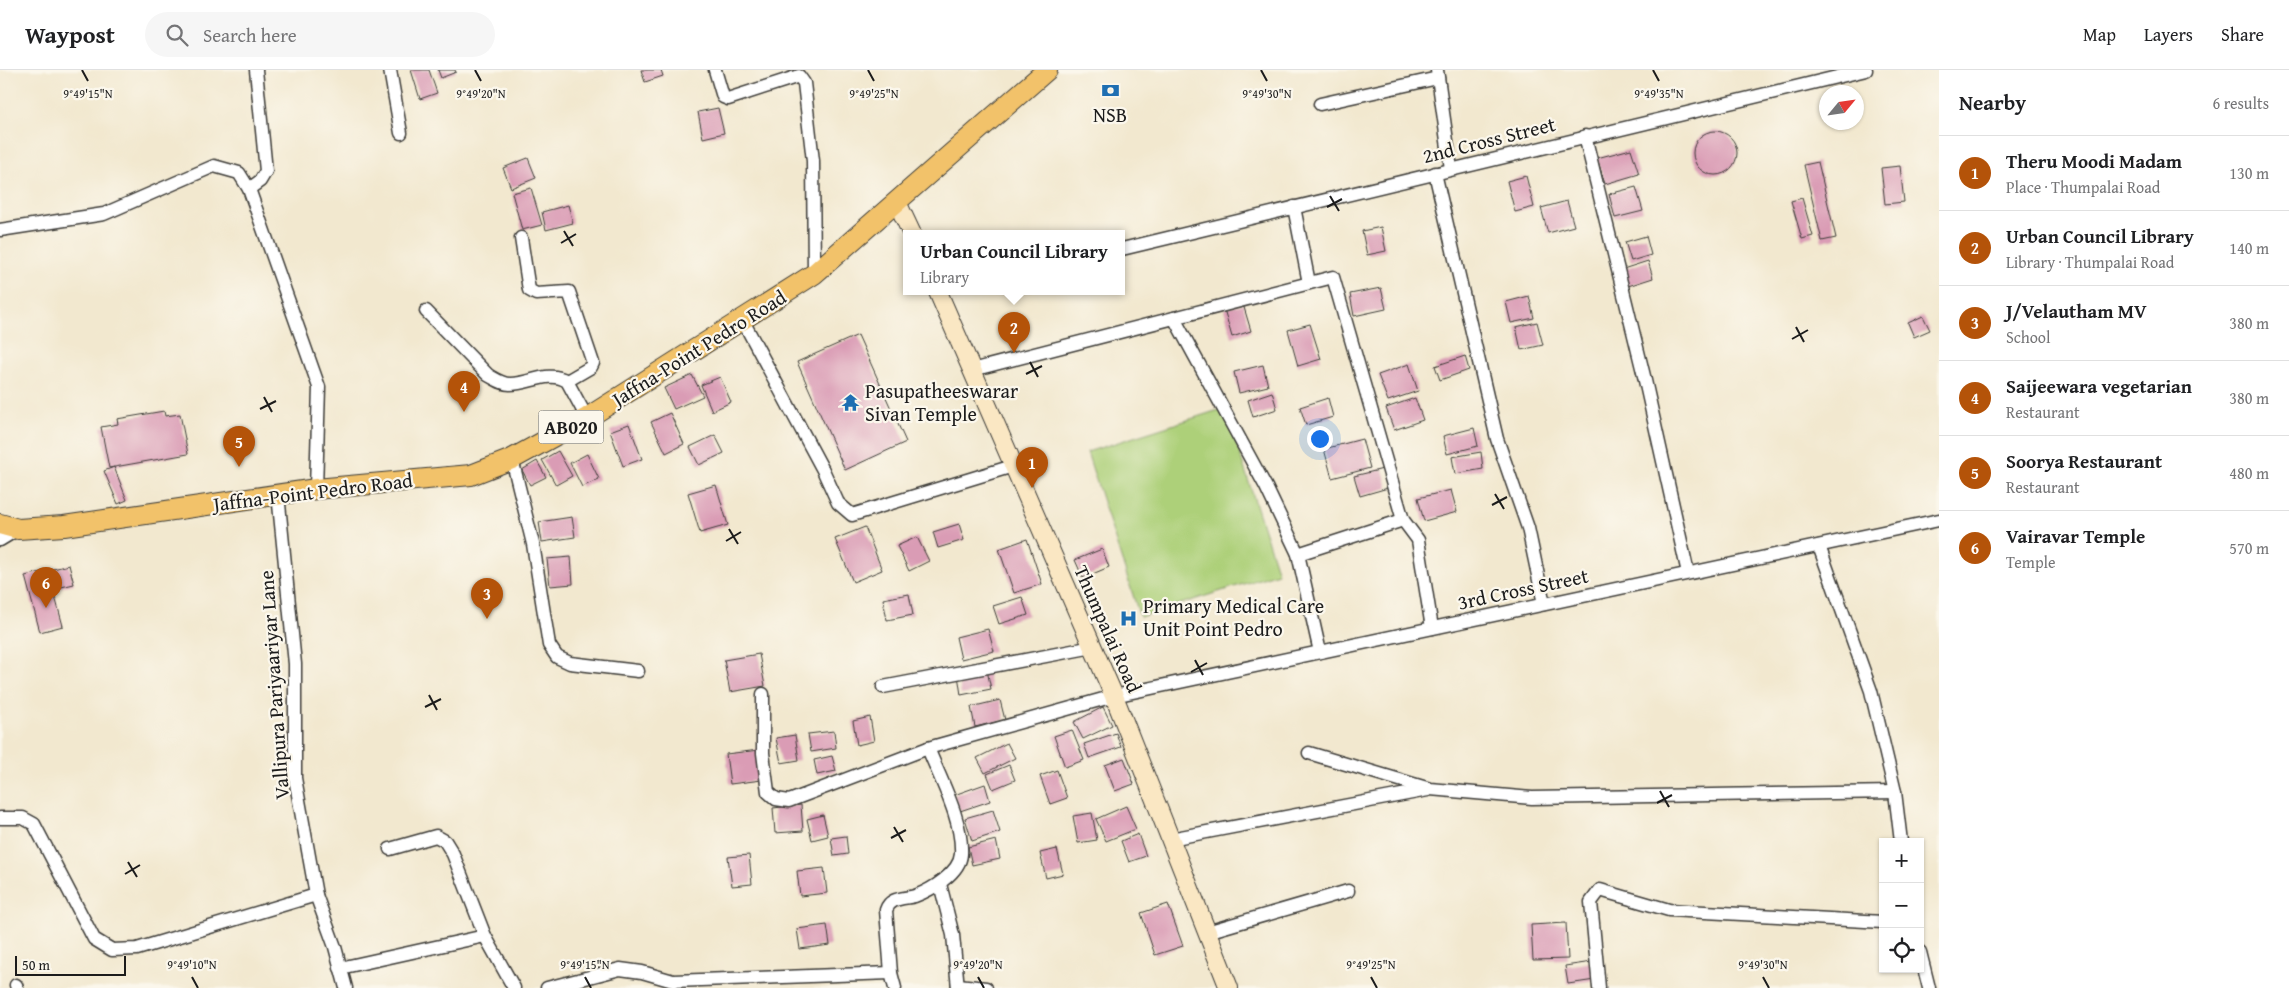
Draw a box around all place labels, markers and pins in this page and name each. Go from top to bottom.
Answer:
bank icon: NSB [1100,81,1120,101]
place label: NSB [1093,100,1127,129]
pin: 2 [998,312,1030,353]
pin: 4 [448,371,480,412]
place label: Pasupatheeswarar Sivan Temple [865,376,1018,428]
temple icon: Pasupatheeswarar Sivan Temple [841,392,861,412]
pin: 5 [223,426,255,467]
pin: 1 [1016,447,1048,488]
pin: 6 [30,567,62,608]
pin: 3 [471,578,503,619]
place label: Primary Medical Care Unit Point Pedro [1143,591,1324,643]
hospital icon: Primary Medical Care Unit Point Pedro [1119,608,1139,628]

